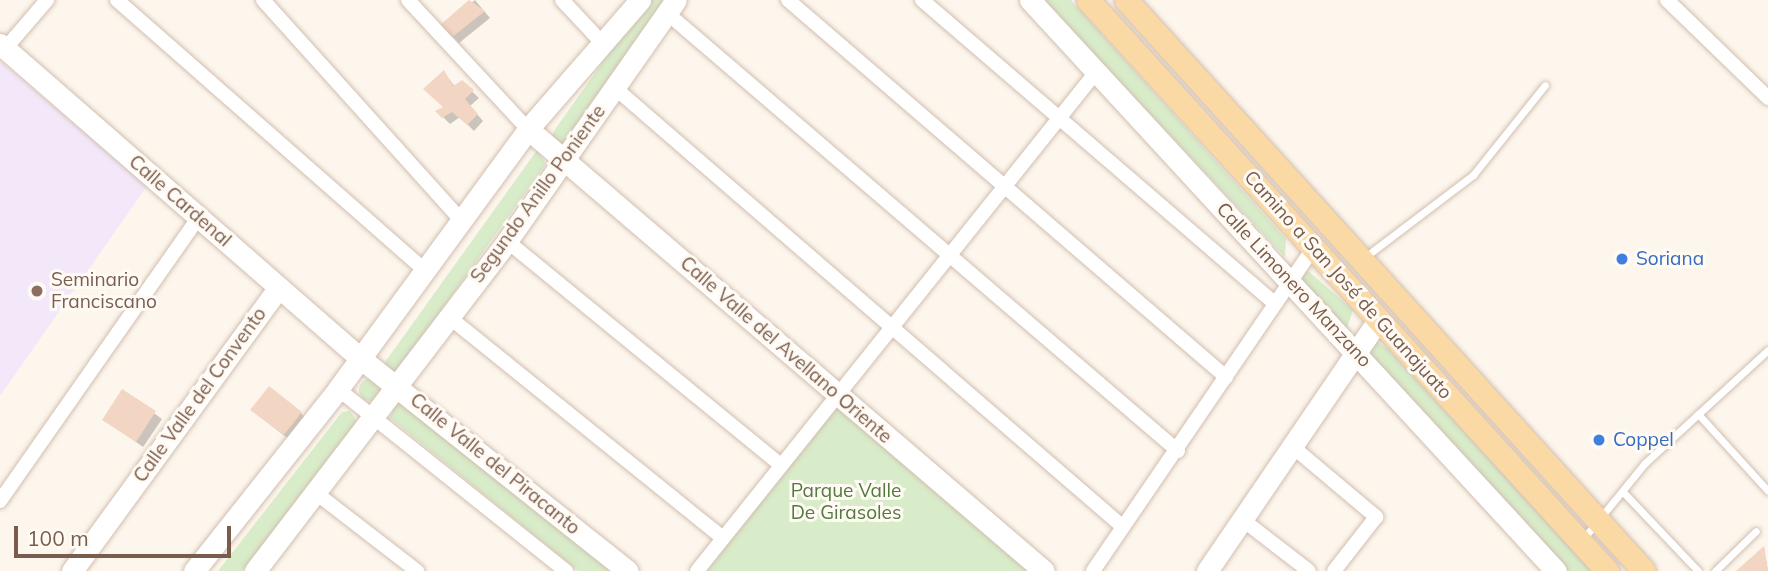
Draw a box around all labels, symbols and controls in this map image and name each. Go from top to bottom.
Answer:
street label: Segundo Anillo Poniente [466,101,610,287]
street label: Calle Cardenal [124,150,236,252]
street label: Camino a San José de Guanajuato [1239,166,1457,404]
street label: Calle Limonero Manzano [1212,198,1376,372]
place label: Soriana [1636,248,1704,270]
marker: Soriana [1614,251,1630,267]
street label: Calle Valle del Avellano Oriente [675,252,897,448]
place label: Seminario Franciscano [51,269,157,313]
marker: Seminario Franciscano [29,283,45,299]
street label: Calle Valle del Convento [129,303,271,487]
street label: Calle Valle del Piracanto [405,388,585,540]
place label: Coppel [1613,429,1674,451]
marker: Coppel [1591,432,1607,448]
park label: Parque Valle De Girasoles [791,480,901,524]
scale bar [18,512,234,556]
text: 100 m [27,525,89,551]

